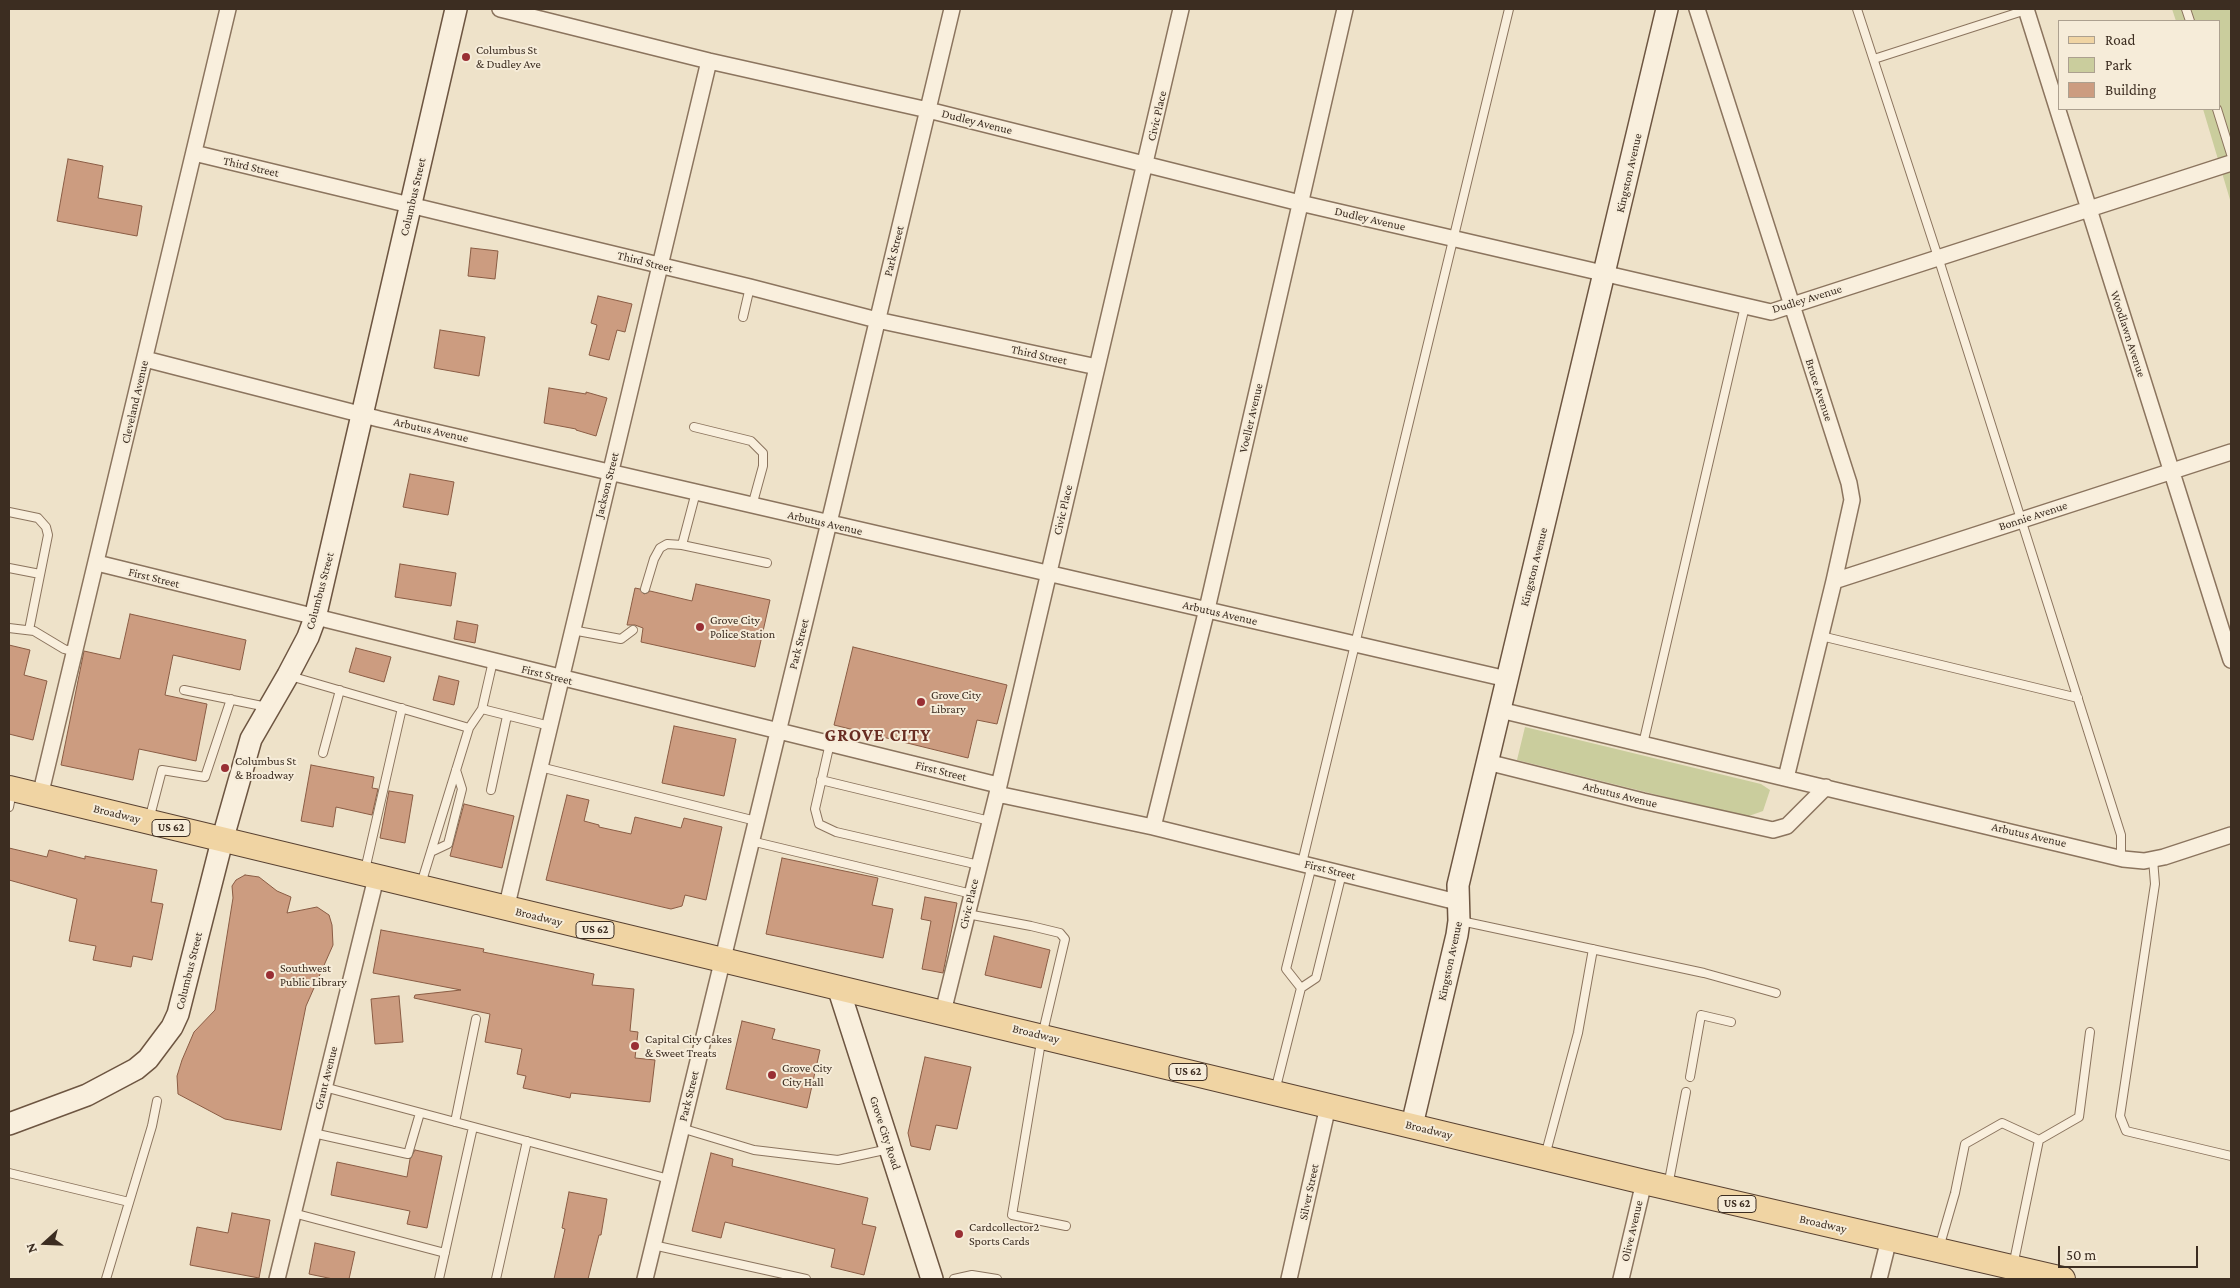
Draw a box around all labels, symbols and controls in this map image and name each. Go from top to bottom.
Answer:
legend [2058,20,2220,110]
text: Road [2105,32,2135,48]
place label: Columbus St & Dudley Ave [476,43,541,71]
marker: Columbus St & Dudley Ave [460,51,472,63]
text: Park [2105,57,2132,73]
text: Building [2105,82,2156,98]
street label: Civic Place [1144,89,1170,143]
street label: Dudley Avenue [940,106,1014,138]
street label: Kingston Avenue [1613,132,1645,214]
street label: Third Street [222,154,280,180]
street label: Columbus Street [397,157,429,237]
street label: Dudley Avenue [1333,204,1407,234]
street label: Park Street [881,224,907,278]
street label: Third Street [616,248,674,276]
street label: Dudley Avenue [1770,282,1844,316]
street label: Woodlawn Avenue [2107,289,2149,379]
street label: Third Street [1010,342,1068,368]
street label: Bruce Avenue [1802,357,1836,423]
street label: Cleveland Avenue [118,359,152,445]
street label: Voeller Avenue [1236,382,1266,454]
street label: Arbutus Avenue [392,414,470,446]
street label: Jackson Street [592,451,622,519]
street label: Civic Place [1050,483,1076,537]
street label: Bonnie Avenue [1997,498,2069,534]
street label: Arbutus Avenue [786,507,864,539]
street label: Kingston Avenue [1517,526,1551,608]
street label: Columbus Street [303,551,337,631]
street label: First Street [127,565,181,591]
street label: Arbutus Avenue [1181,597,1259,629]
place label: Grove City Police Station [710,613,775,641]
street label: Park Street [786,617,812,671]
marker: Grove City Police Station [694,621,706,633]
street label: First Street [520,662,574,688]
place label: Grove City Library [931,688,981,716]
marker: Grove City Library [915,696,927,708]
district label: GROVE CITY [823,724,933,746]
place label: Columbus St & Broadway [235,754,296,782]
street label: First Street [914,758,968,784]
marker: Columbus St & Broadway [219,762,231,774]
street label: Arbutus Avenue [1581,779,1659,811]
street label: Broadway [92,801,142,827]
street label: Arbutus Avenue [1990,819,2068,851]
road number: US 62 [152,820,190,836]
street label: First Street [1303,857,1357,883]
street label: Civic Place [956,877,982,931]
street label: Broadway [514,904,564,930]
street label: Kingston Avenue [1435,920,1465,1002]
road number: US 62 [576,922,614,938]
street label: Columbus Street [172,931,206,1011]
place label: Southwest Public Library [280,961,347,989]
marker: Southwest Public Library [264,969,276,981]
street label: Broadway [1011,1021,1061,1047]
place label: Capital City Cakes & Sweet Treats [645,1032,732,1060]
marker: Capital City Cakes & Sweet Treats [629,1040,641,1052]
street label: Grant Avenue [311,1045,341,1111]
place label: Grove City City Hall [782,1061,832,1089]
road number: US 62 [1169,1064,1207,1080]
street label: Park Street [676,1069,702,1123]
marker: Grove City City Hall [766,1069,778,1081]
street label: Grove City Road [866,1094,904,1172]
street label: Broadway [1404,1117,1454,1143]
street label: Silver Street [1296,1163,1322,1221]
road number: US 62 [1718,1196,1756,1212]
street label: Olive Avenue [1618,1199,1646,1263]
street label: Broadway [1798,1212,1848,1236]
north arrow [20,1218,70,1268]
place label: Cardcollector2 Sports Cards [969,1220,1039,1248]
marker: Cardcollector2 Sports Cards [953,1228,965,1240]
scale bar [2060,1236,2200,1268]
text: N [22,1241,40,1255]
text: 50 m [2066,1247,2096,1263]

